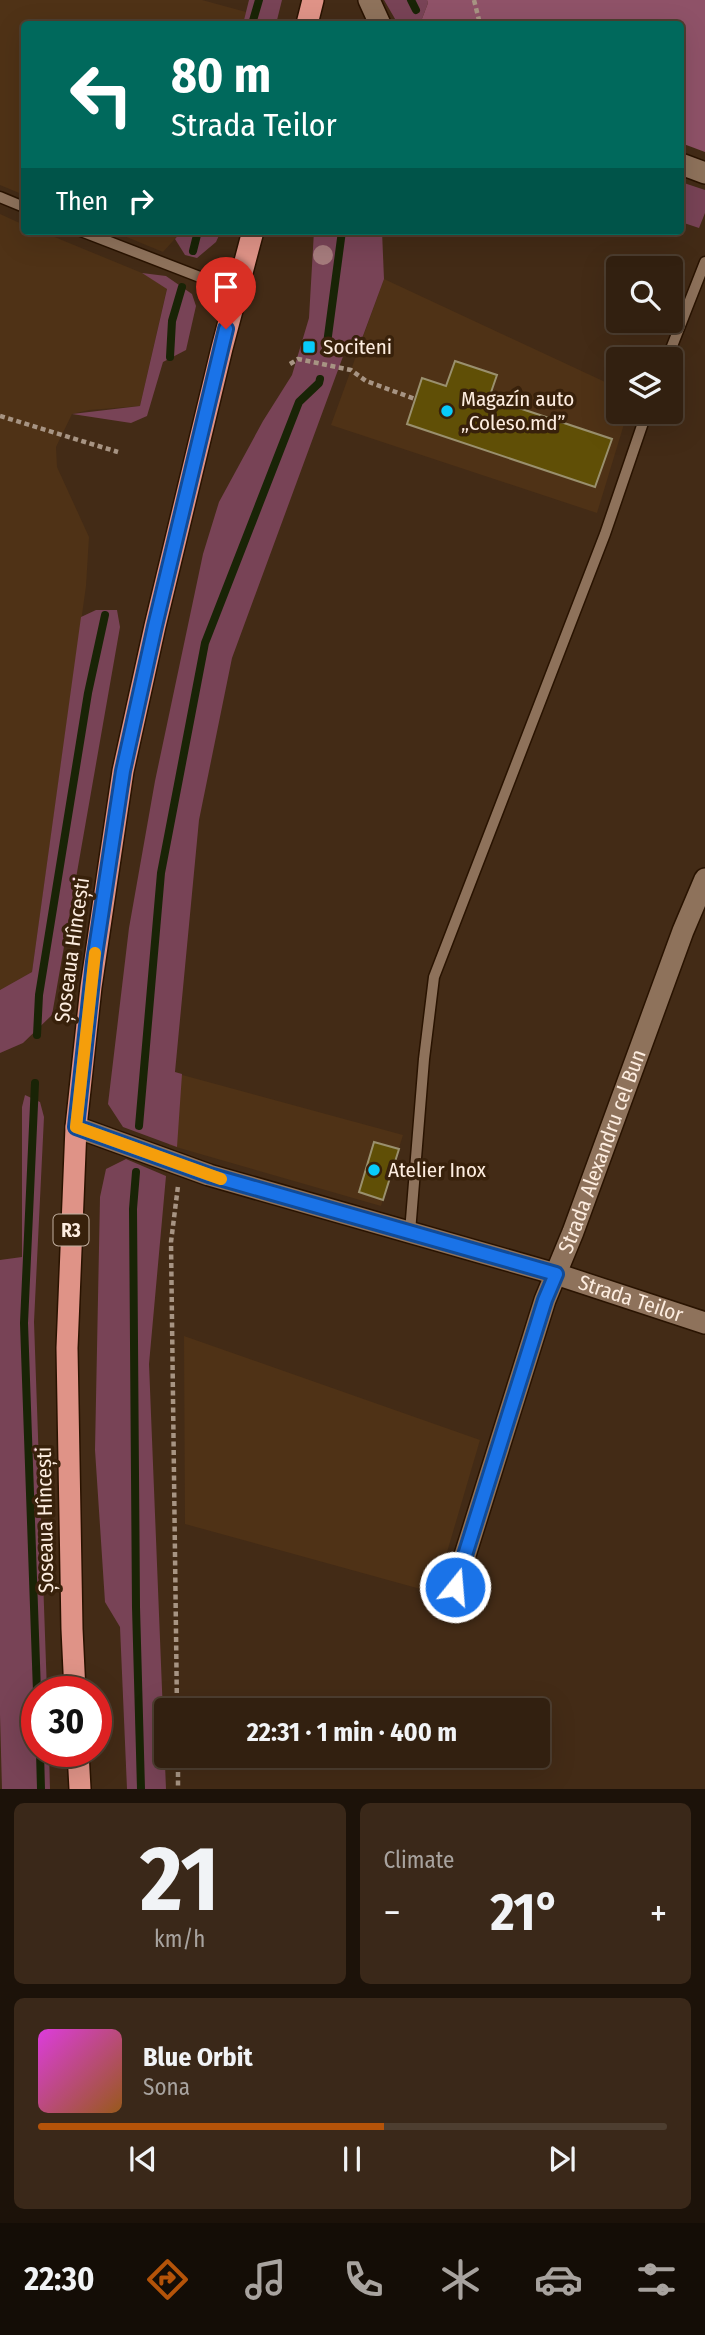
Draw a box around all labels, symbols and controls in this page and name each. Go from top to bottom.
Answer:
text: 80 m [171,46,271,105]
icon: left [56,49,147,140]
text: Strada Teilor [171,106,337,144]
icon: right [122,182,160,220]
text: Then [56,186,108,217]
map controls [606,256,683,424]
button: search [606,256,683,333]
pin [196,257,256,329]
icon: arrive [207,268,245,306]
place label: Sociteni [323,334,392,360]
marker: Sociteni [301,339,317,355]
button: layers [606,347,683,424]
place label: Magazín auto „Coleso.md” [461,386,574,436]
marker: Magazín auto „Coleso.md” [439,403,455,419]
street label: Șoseaua Hîncești [49,876,95,1024]
street label: Strada Alexandru cel Bun [553,1046,652,1257]
place label: Atelier Inox [388,1157,487,1183]
marker: Atelier Inox [366,1162,382,1178]
road number: R3 [54,1214,88,1246]
street label: Strada Teilor [575,1269,687,1328]
street label: Șoseaua Hîncești [31,1447,59,1593]
position arrow [418,1550,492,1624]
speed limit sign: 30 [21,1676,112,1767]
text: 22:31 · 1 min · 400 m [247,1717,457,1748]
text: 21 [140,1825,219,1934]
text: Climate [384,1846,454,1874]
text: 21° [490,1881,560,1944]
text: − [384,1890,401,1936]
text: + [650,1890,667,1936]
text: km/h [154,1925,205,1953]
text: Blue Orbit [143,2042,253,2073]
text: Sona [143,2073,190,2101]
icon: previous [124,2140,162,2178]
icon: pause [333,2140,371,2178]
icon: next [543,2140,581,2178]
icon: directions [143,2255,192,2304]
icon: music [241,2255,290,2304]
icon: phone [339,2255,388,2304]
icon: climate [436,2255,485,2304]
icon: car [534,2255,583,2304]
icon: filters [632,2255,681,2304]
text: 22:30 [24,2260,94,2298]

